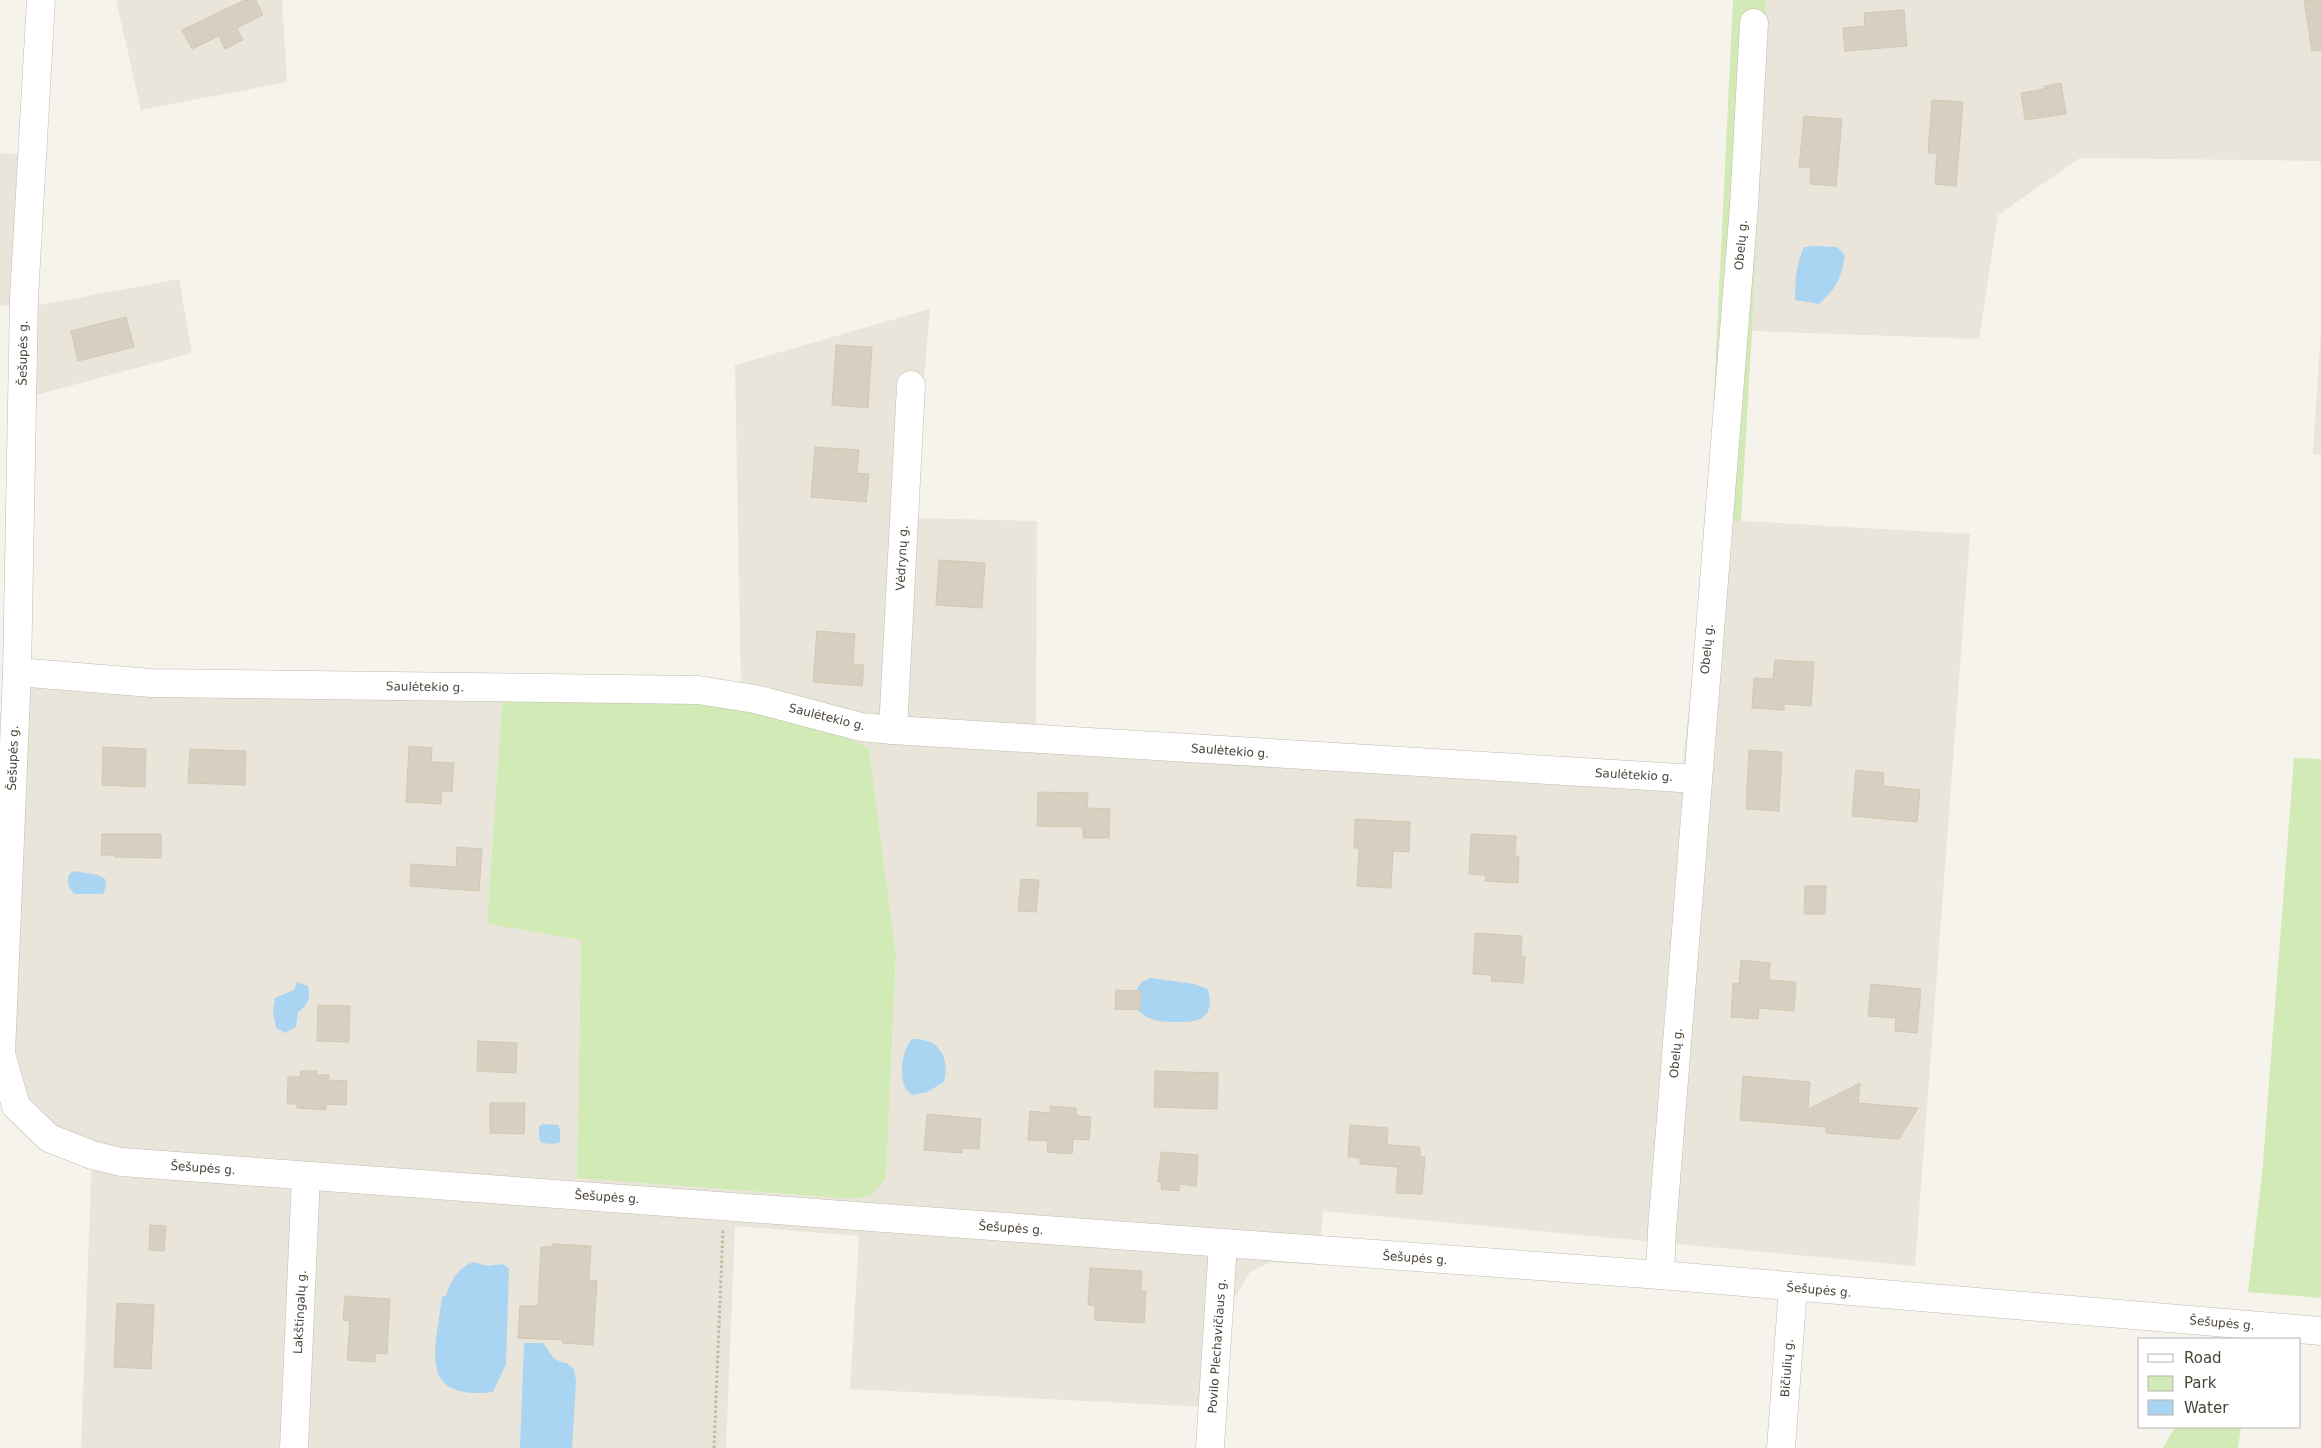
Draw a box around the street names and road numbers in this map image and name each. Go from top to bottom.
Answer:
street label: Obelų g. [1732,219,1750,271]
street label: Šešupės g. [14,320,31,386]
street label: Vėdrynų g. [893,525,911,591]
street label: Obelų g. [1698,623,1716,675]
street label: Saulėtekio g. [386,679,464,695]
street label: Saulėtekio g. [787,701,867,733]
street label: Šešupės g. [4,725,21,791]
street label: Saulėtekio g. [1190,741,1270,761]
street label: Saulėtekio g. [1595,766,1673,784]
street label: Obelų g. [1667,1027,1685,1079]
street label: Šešupės g. [170,1158,236,1177]
street label: Šešupės g. [574,1187,640,1206]
street label: Šešupės g. [978,1218,1044,1237]
street label: Šešupės g. [1382,1248,1448,1267]
street label: Lakštingalų g. [291,1270,309,1354]
street label: Povilo Plechavičiaus g. [1205,1278,1229,1414]
street label: Šešupės g. [1786,1279,1852,1300]
street label: Šešupės g. [2189,1312,2255,1333]
street label: Bičiulių g. [1778,1338,1796,1398]

